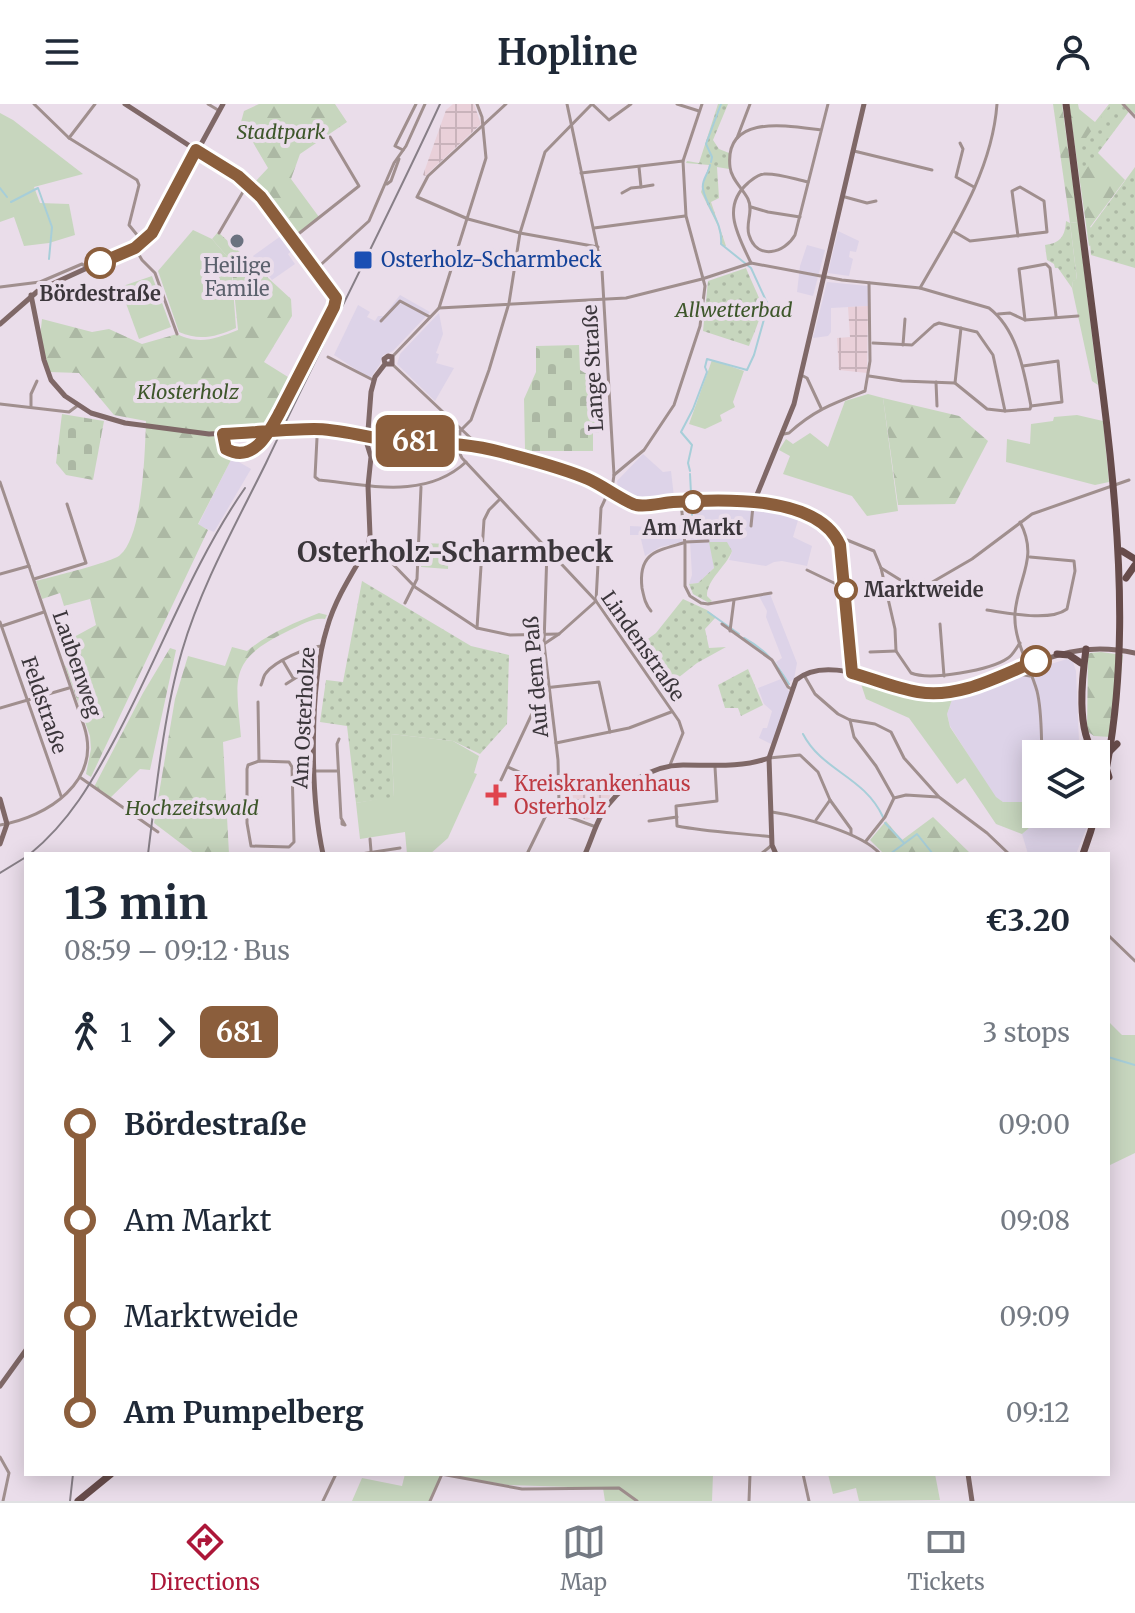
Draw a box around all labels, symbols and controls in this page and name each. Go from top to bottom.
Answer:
icon: menu [40,30,84,74]
text: Hopline [497,30,638,75]
icon: person [1051,30,1095,74]
park label: Stadtpark [237,119,326,144]
marker: Heilige Famile [228,232,246,250]
place label: Osterholz-Scharmbeck [381,247,602,272]
marker: Bördestraße [85,248,115,278]
marker: Osterholz-Scharmbeck [352,249,374,271]
place label: Heilige Famile [203,253,271,301]
place label: Bördestraße [39,281,161,306]
park label: Allwetterbad [673,297,793,322]
street label: Lange Straße [577,304,608,432]
park label: Klosterholz [136,379,240,404]
line badge: 681 [369,415,461,467]
text: 681 [392,423,438,459]
marker: Am Markt [682,491,704,513]
place label: Am Markt [642,515,743,540]
district label: Osterholz-Scharmbeck [297,534,614,570]
place label: Marktweide [864,577,984,602]
marker: Marktweide [835,579,857,601]
street label: Lindenstraße [596,586,691,706]
street label: Laubenweg [48,607,107,720]
street label: Auf dem Paß [518,615,553,740]
unlabelled marker [1021,646,1051,676]
street label: Am Osterholze [287,647,320,790]
street label: Feldstraße [16,653,73,757]
map controls [1022,740,1110,828]
button: layers [1022,740,1110,828]
place label: Kreiskrankenhaus Osterholz [514,771,691,819]
marker: Kreiskrankenhaus Osterholz [485,784,507,806]
park label: Hochzeitswald [124,795,259,820]
text: 13 min [64,876,208,931]
text: €3.20 [985,901,1070,939]
text: 08:59 – 09:12 · Bus [64,934,290,967]
icon: walk [64,1010,108,1054]
icon: forward [144,1010,188,1054]
text: 681 [216,1014,262,1050]
text: 1 [120,1016,132,1049]
text: 3 stops [983,1016,1070,1049]
text: Bördestraße [124,1105,306,1143]
text: 09:00 [998,1108,1070,1141]
text: Am Markt [124,1201,271,1239]
text: 09:08 [1000,1204,1070,1237]
text: Marktweide [124,1297,298,1335]
text: 09:09 [1000,1300,1070,1333]
text: Am Pumpelberg [124,1393,364,1431]
text: 09:12 [1006,1396,1070,1429]
tab: Directions [150,1520,260,1596]
tab: Map [560,1520,607,1596]
tab: Tickets [907,1520,985,1596]

